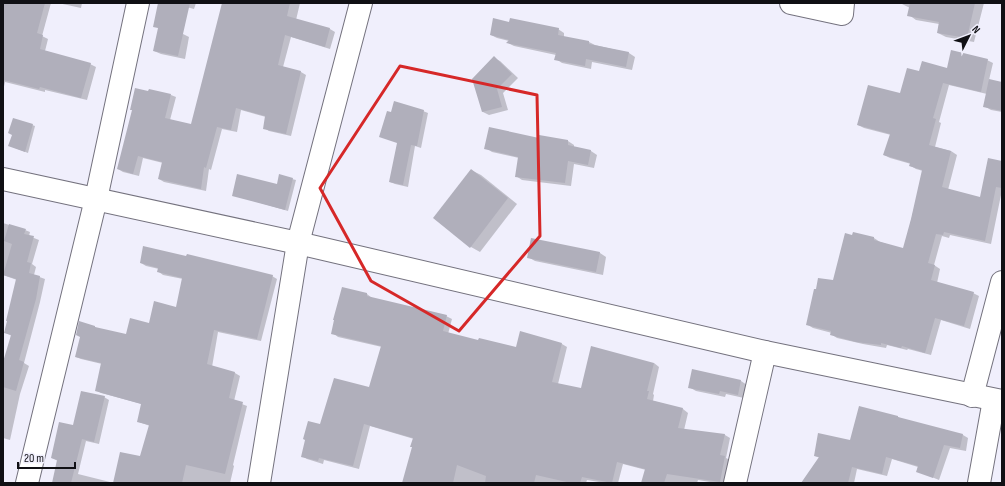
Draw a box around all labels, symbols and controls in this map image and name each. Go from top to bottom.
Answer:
north arrow [949,16,989,56]
text: N [969,23,983,36]
scale bar [18,444,75,470]
text: 20 m [24,451,44,466]

